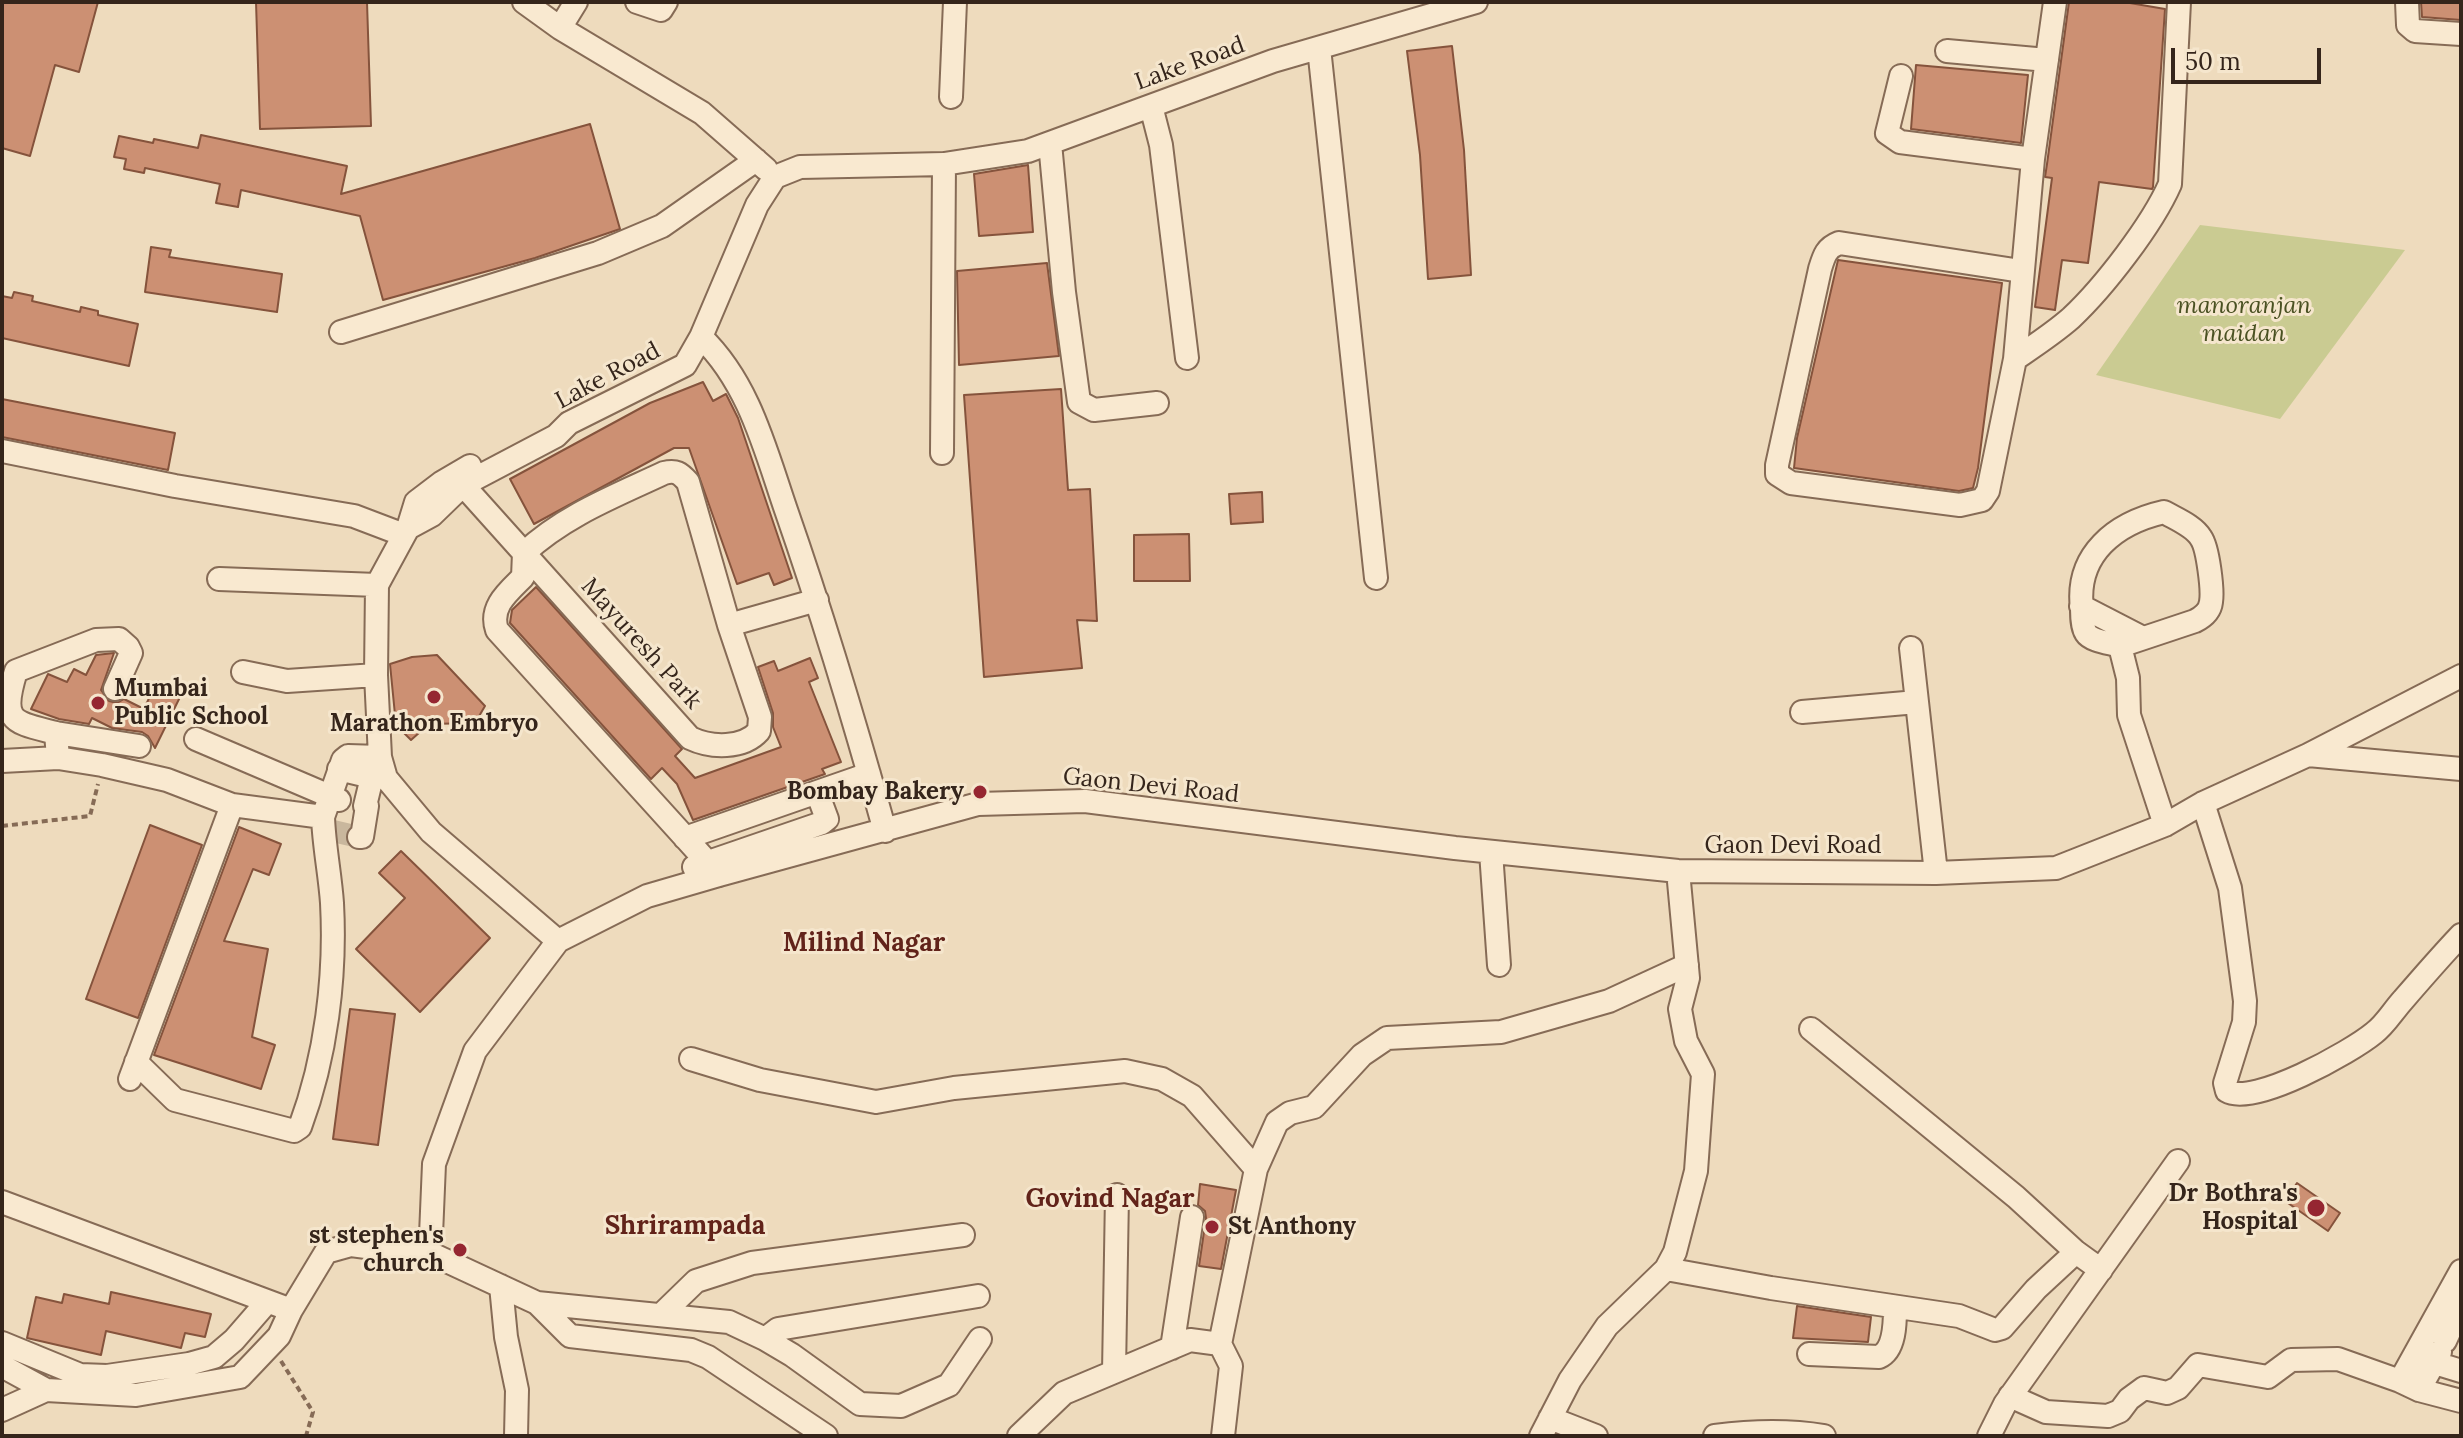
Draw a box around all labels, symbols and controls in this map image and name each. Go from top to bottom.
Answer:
street label: Lake Road [1131,31,1249,97]
scale bar [2175,32,2325,82]
text: 50 m [2185,46,2241,77]
park label: manoranjan maidan [2177,292,2311,348]
street label: Lake Road [551,336,665,416]
street label: Mayuresh Park [575,573,707,715]
place label: Mumbai Public School [114,675,268,731]
marker: Marathon Embryo [425,688,443,706]
marker: Mumbai Public School [89,694,107,712]
place label: Marathon Embryo [330,710,538,738]
street label: Gaon Devi Road [1061,762,1241,810]
place label: Bombay Bakery [787,778,964,806]
marker: Bombay Bakery [971,783,989,801]
street label: Gaon Devi Road [1704,832,1882,860]
district label: Milind Nagar [783,928,945,960]
place label: Dr Bothra's Hospital [2168,1180,2298,1236]
district label: Govind Nagar [1025,1184,1195,1216]
marker: Dr Bothra's Hospital [2305,1197,2327,1219]
district label: Shrirampada [605,1211,765,1243]
place label: St Anthony [1228,1213,1356,1241]
marker: St Anthony [1203,1218,1221,1236]
place label: st stephen's church [309,1222,444,1278]
marker: st stephen's church [451,1241,469,1259]

